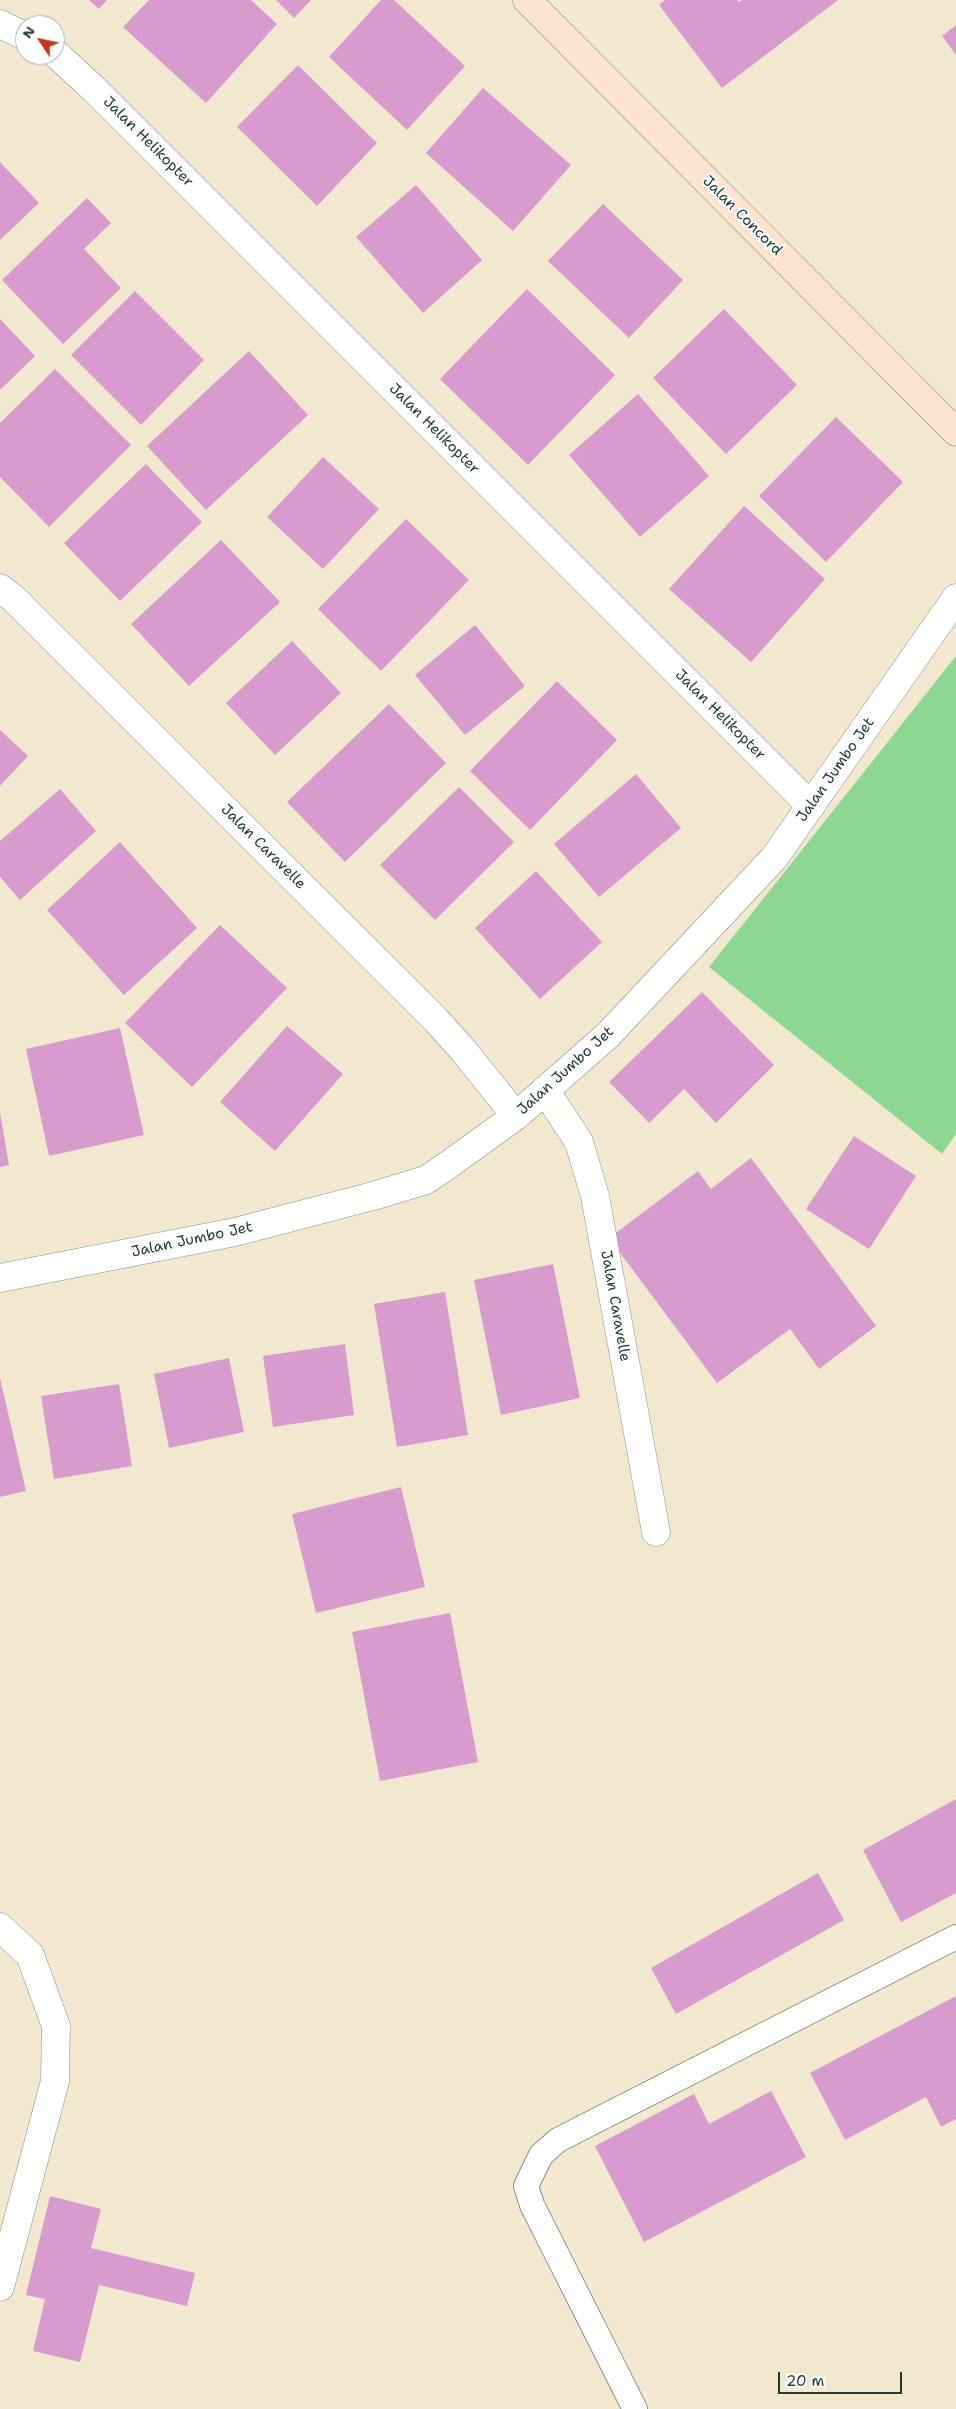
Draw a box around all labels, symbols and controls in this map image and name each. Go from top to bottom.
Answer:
north arrow [15,15,65,65]
text: N [18,23,39,42]
street label: Jalan Helikopter [99,93,197,191]
street label: Jalan Concord [698,172,786,260]
street label: Jalan Helikopter [385,380,483,478]
street label: Jalan Helikopter [671,666,769,764]
street label: Jalan Jumbo Jet [793,714,879,826]
street label: Jalan Caravelle [217,801,309,893]
street label: Jalan Jumbo Jet [514,1023,618,1119]
street label: Jalan Jumbo Jet [130,1218,254,1262]
street label: Jalan Caravelle [596,1249,634,1363]
scale bar [781,2362,905,2394]
text: 20 m [786,2371,825,2391]

